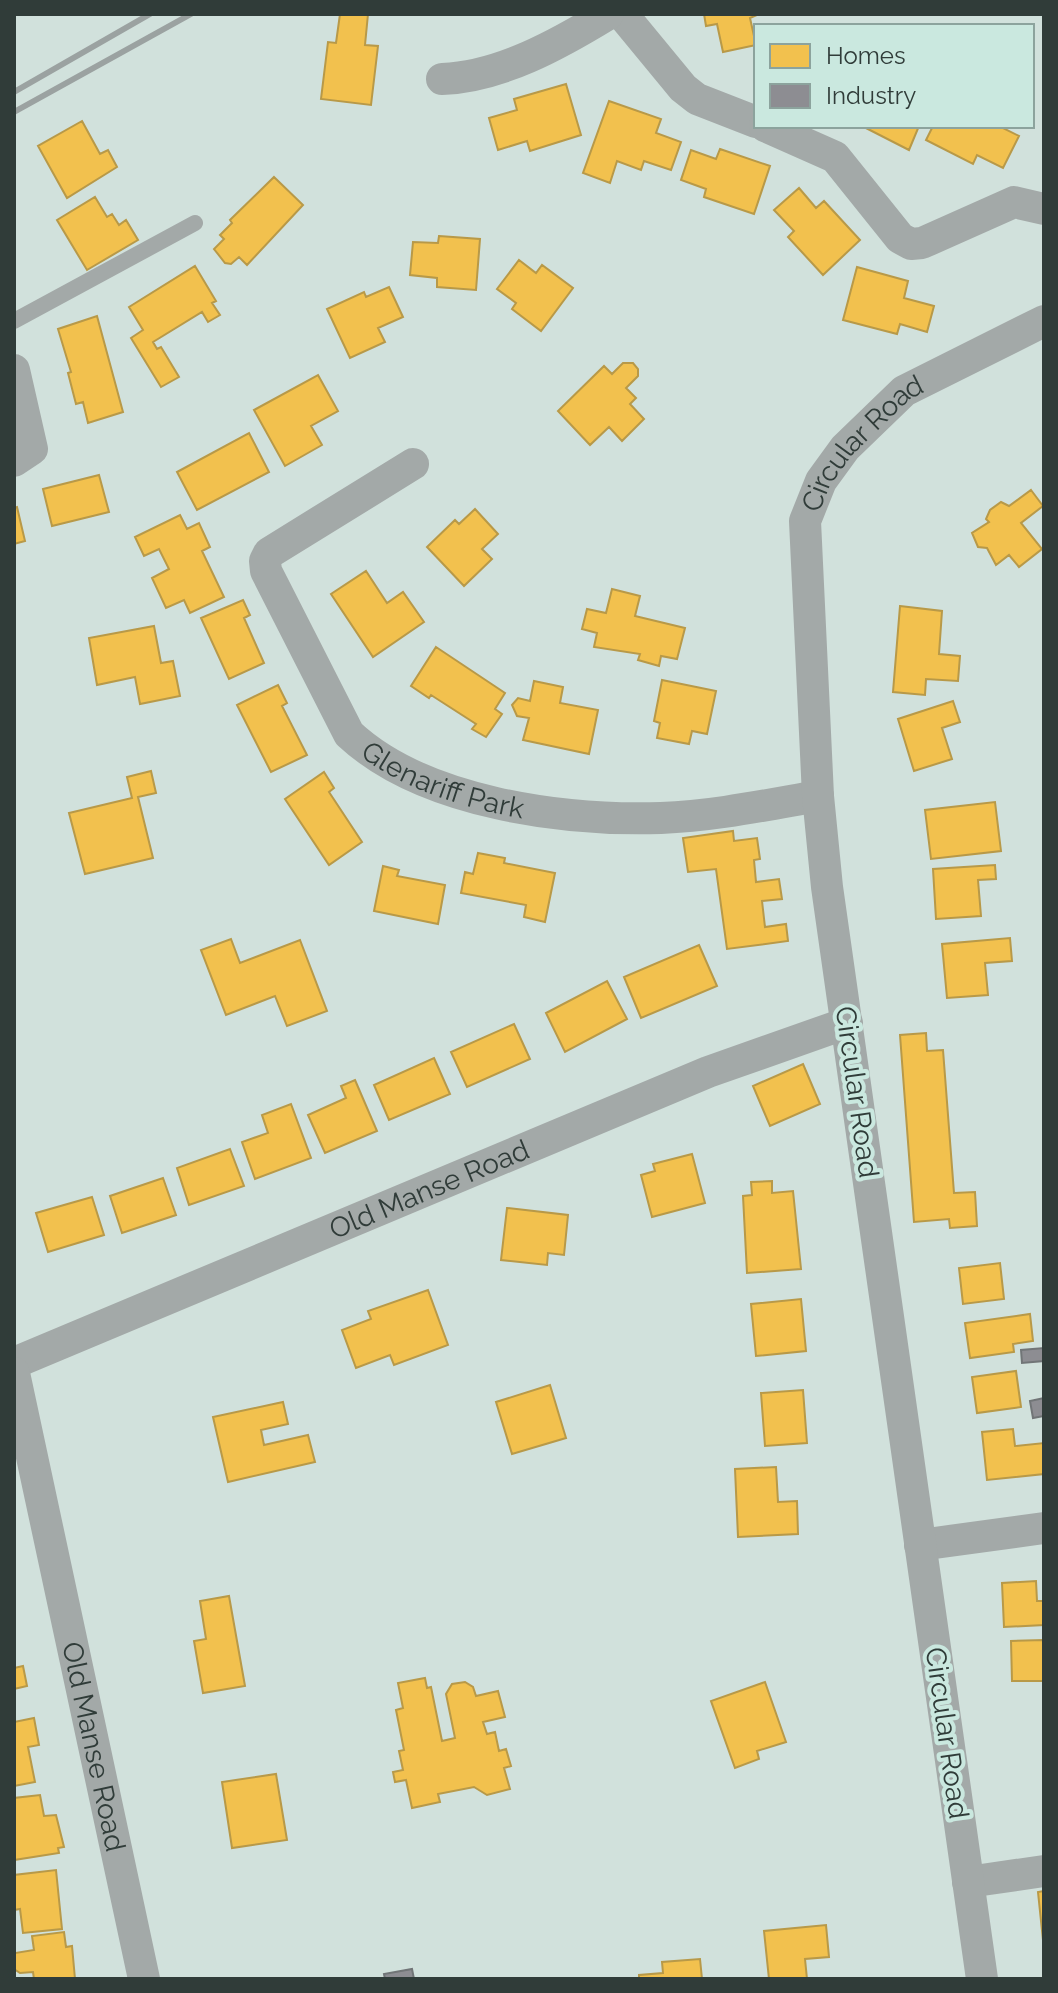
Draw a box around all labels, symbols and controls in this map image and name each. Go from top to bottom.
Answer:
legend [754,24,1034,128]
text: Homes [826,41,906,70]
text: Industry [826,81,916,110]
street label: Circular Road [794,368,928,516]
street label: Glenariff Park [356,734,527,825]
street label: Circular Road [829,1004,885,1180]
street label: Old Manse Road [324,1132,534,1245]
street label: Old Manse Road [56,1639,133,1854]
street label: Circular Road [919,1645,975,1821]

